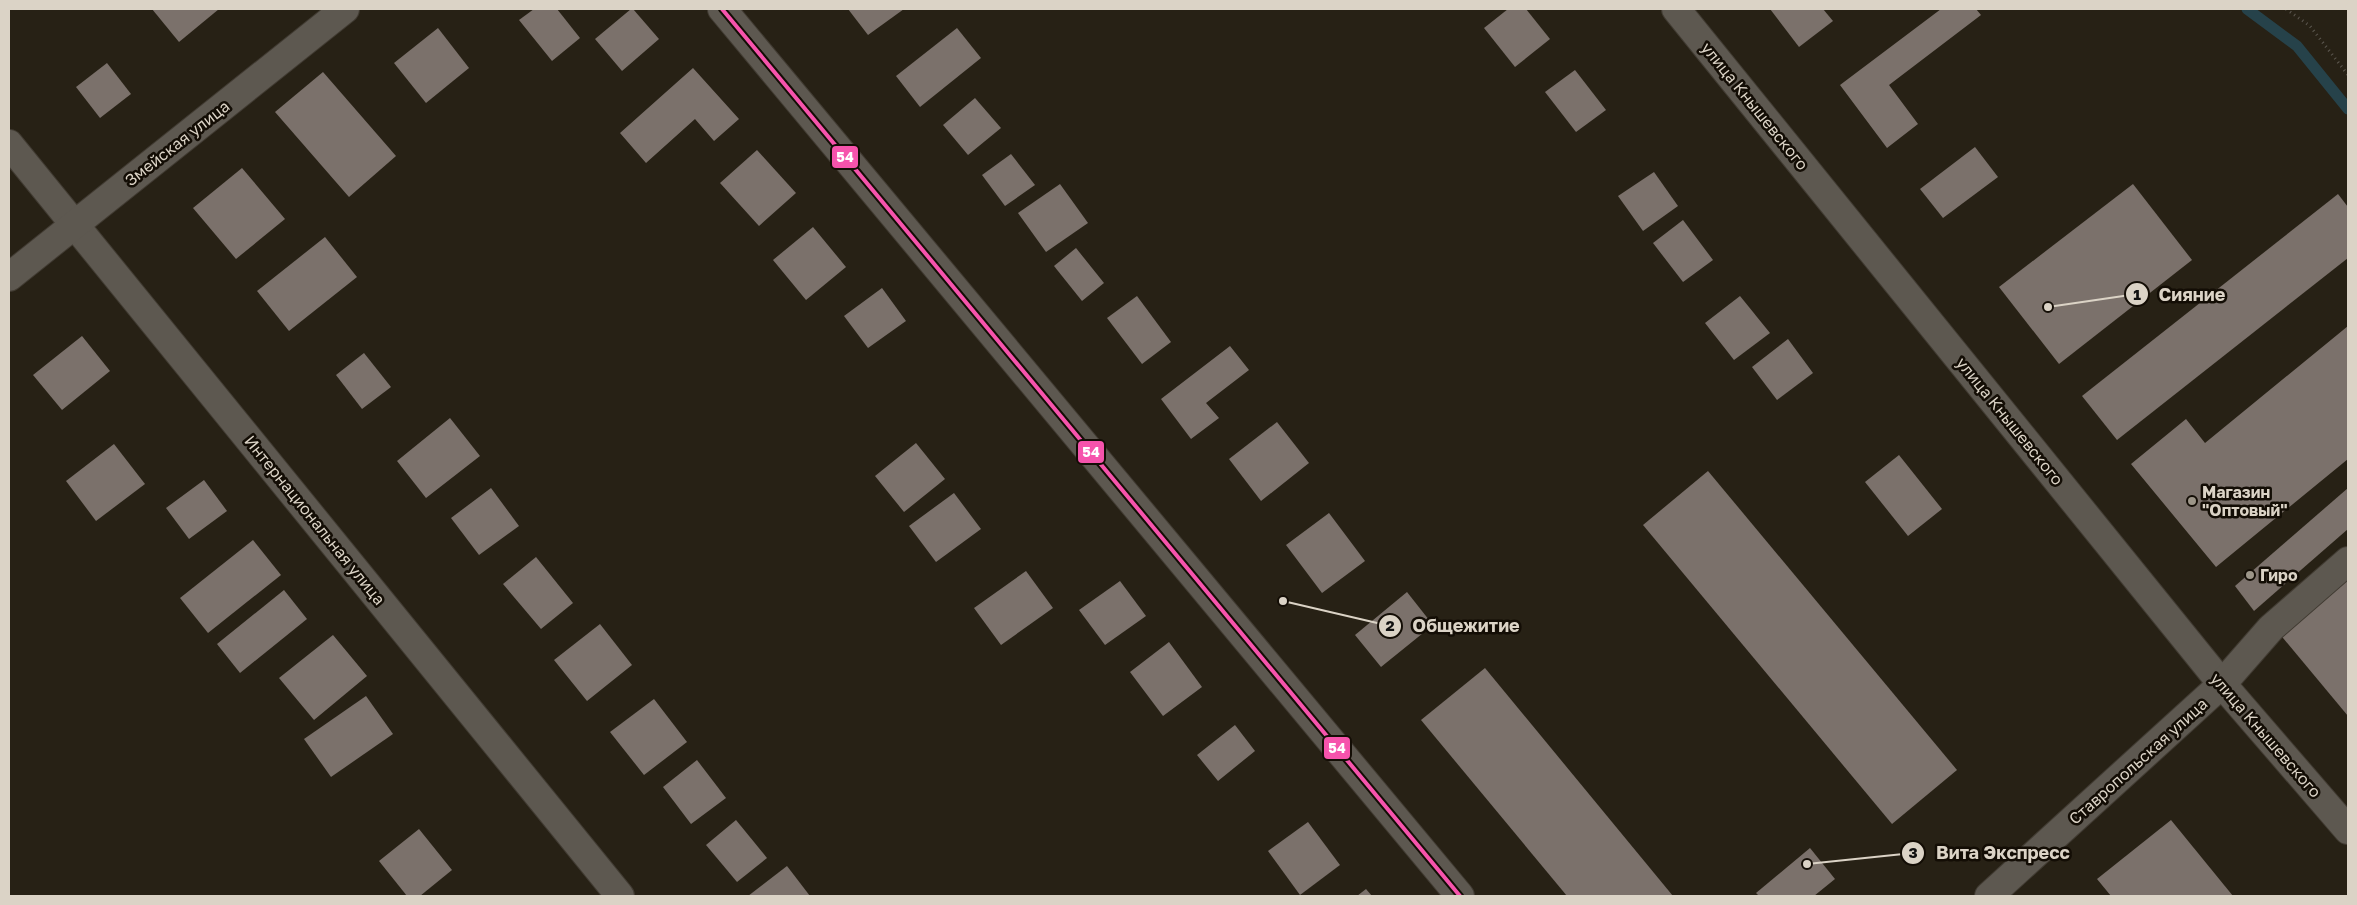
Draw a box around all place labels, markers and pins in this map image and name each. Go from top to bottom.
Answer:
callout: Сияние [2124,278,2236,311]
place label: Магазин "Оптовый" [2202,482,2288,520]
marker: Магазин "Оптовый" [2186,495,2198,507]
place label: Гиро [2260,565,2298,585]
marker: Гиро [2244,569,2256,581]
callout: Общежитие [1377,609,1529,642]
callout: Вита Экспресс [1901,836,2080,869]

